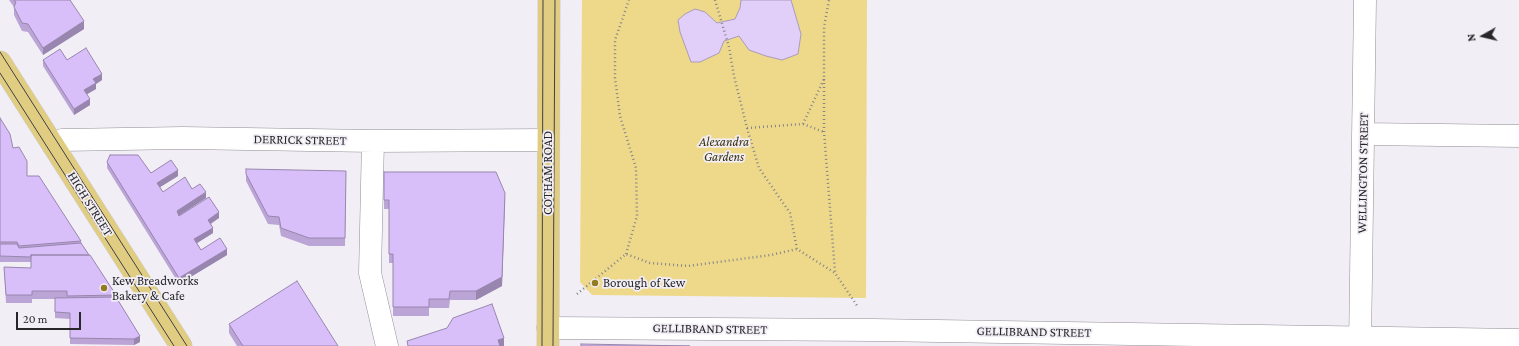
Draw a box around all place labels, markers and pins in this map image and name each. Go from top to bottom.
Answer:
place label: Kew Breadworks Bakery & Cafe [112,273,199,304]
place label: Borough of Kew [603,275,685,291]
marker: Borough of Kew [590,278,600,288]
marker: Kew Breadworks Bakery & Cafe [99,283,109,293]

